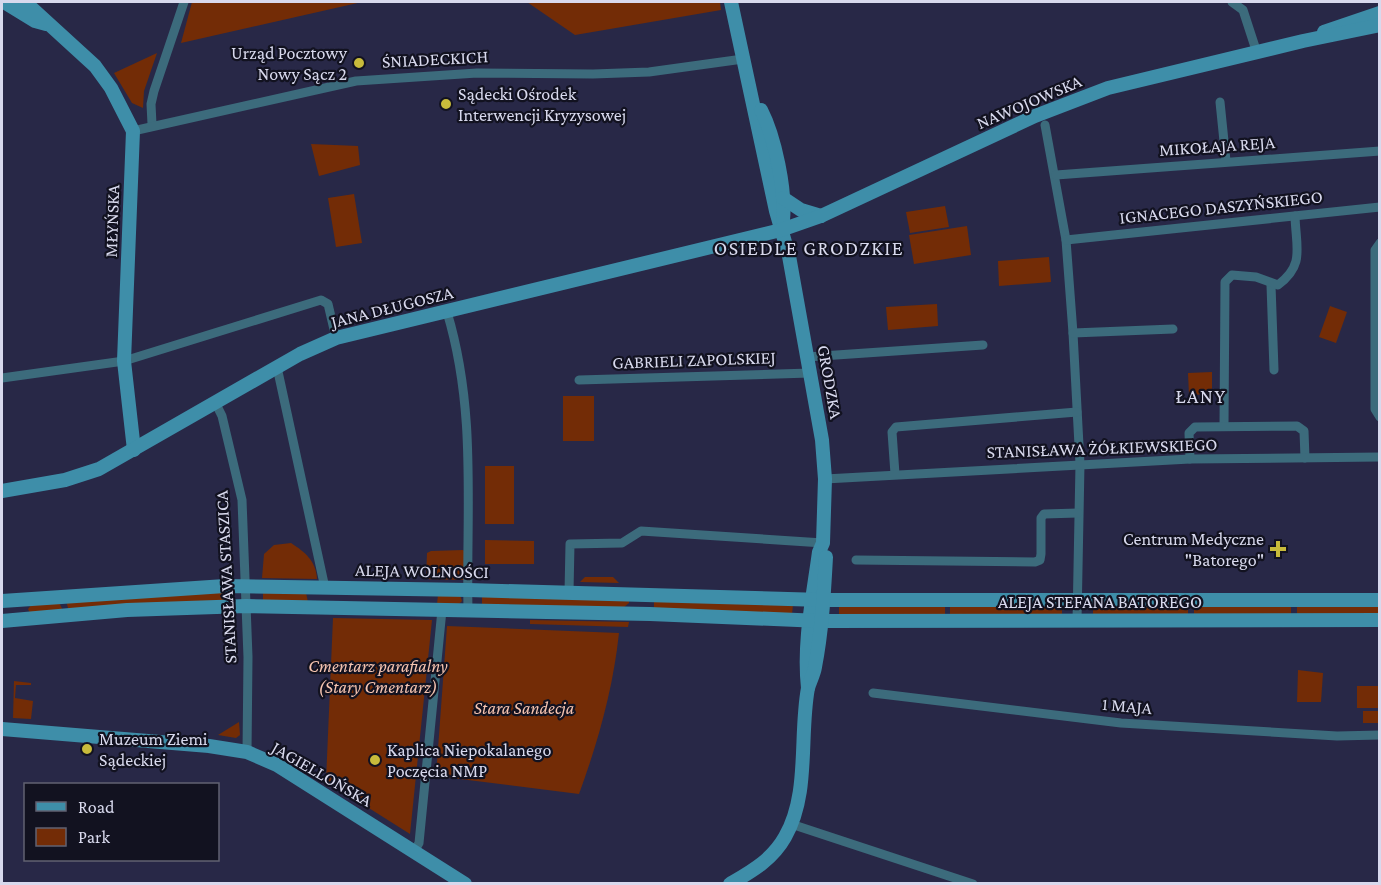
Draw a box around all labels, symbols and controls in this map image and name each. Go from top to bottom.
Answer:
place label: Urząd Pocztowy Nowy Sącz 2 [231,43,348,84]
street label: ŚNIADECKICH [381,46,489,72]
marker: Urząd Pocztowy Nowy Sącz 2 [352,56,366,70]
street label: NAWOJOWSKA [973,71,1085,133]
place label: Sądecki Ośrodek Interwencji Kryzysowej [458,84,626,126]
marker: Sądecki Ośrodek Interwencji Kryzysowej [439,97,453,111]
street label: MIKOŁAJA REJA [1158,132,1276,160]
street label: MŁYŃSKA [101,183,123,258]
street label: IGNACEGO DASZYŃSKIEGO [1118,186,1324,228]
district label: OSIEDLE GRODZKIE [714,237,904,259]
street label: JANA DŁUGOSZA [327,282,456,332]
street label: GRODZKA [814,344,846,421]
street label: GABRIELI ZAPOLSKIEJ [612,347,776,373]
district label: ŁANY [1176,385,1226,407]
street label: STANISŁAWA ŻÓŁKIEWSKIEGO [986,434,1218,462]
street label: STANISŁAWA STASZICA [211,489,241,664]
place label: Centrum Medyczne "Batorego" [1123,529,1264,570]
marker: Centrum Medyczne "Batorego" [1269,540,1287,558]
street label: ALEJA WOLNOŚCI [355,560,489,582]
street label: ALEJA STEFANA BATOREGO [998,592,1202,612]
park label: Cmentarz parafialny (Stary Cmentarz) [308,656,448,698]
street label: 1 MAJA [1101,694,1154,718]
park label: Stara Sandecja [474,698,575,719]
place label: Muzeum Ziemi Sądeckiej [99,729,208,771]
street label: JAGIELLOŃSKA [267,736,376,811]
place label: Kaplica Niepokalanego Poczęcia NMP [387,740,551,781]
marker: Muzeum Ziemi Sądeckiej [80,742,94,756]
marker: Kaplica Niepokalanego Poczęcia NMP [368,753,382,767]
legend [24,783,219,861]
text: Road [78,797,115,817]
text: Park [78,827,110,847]

